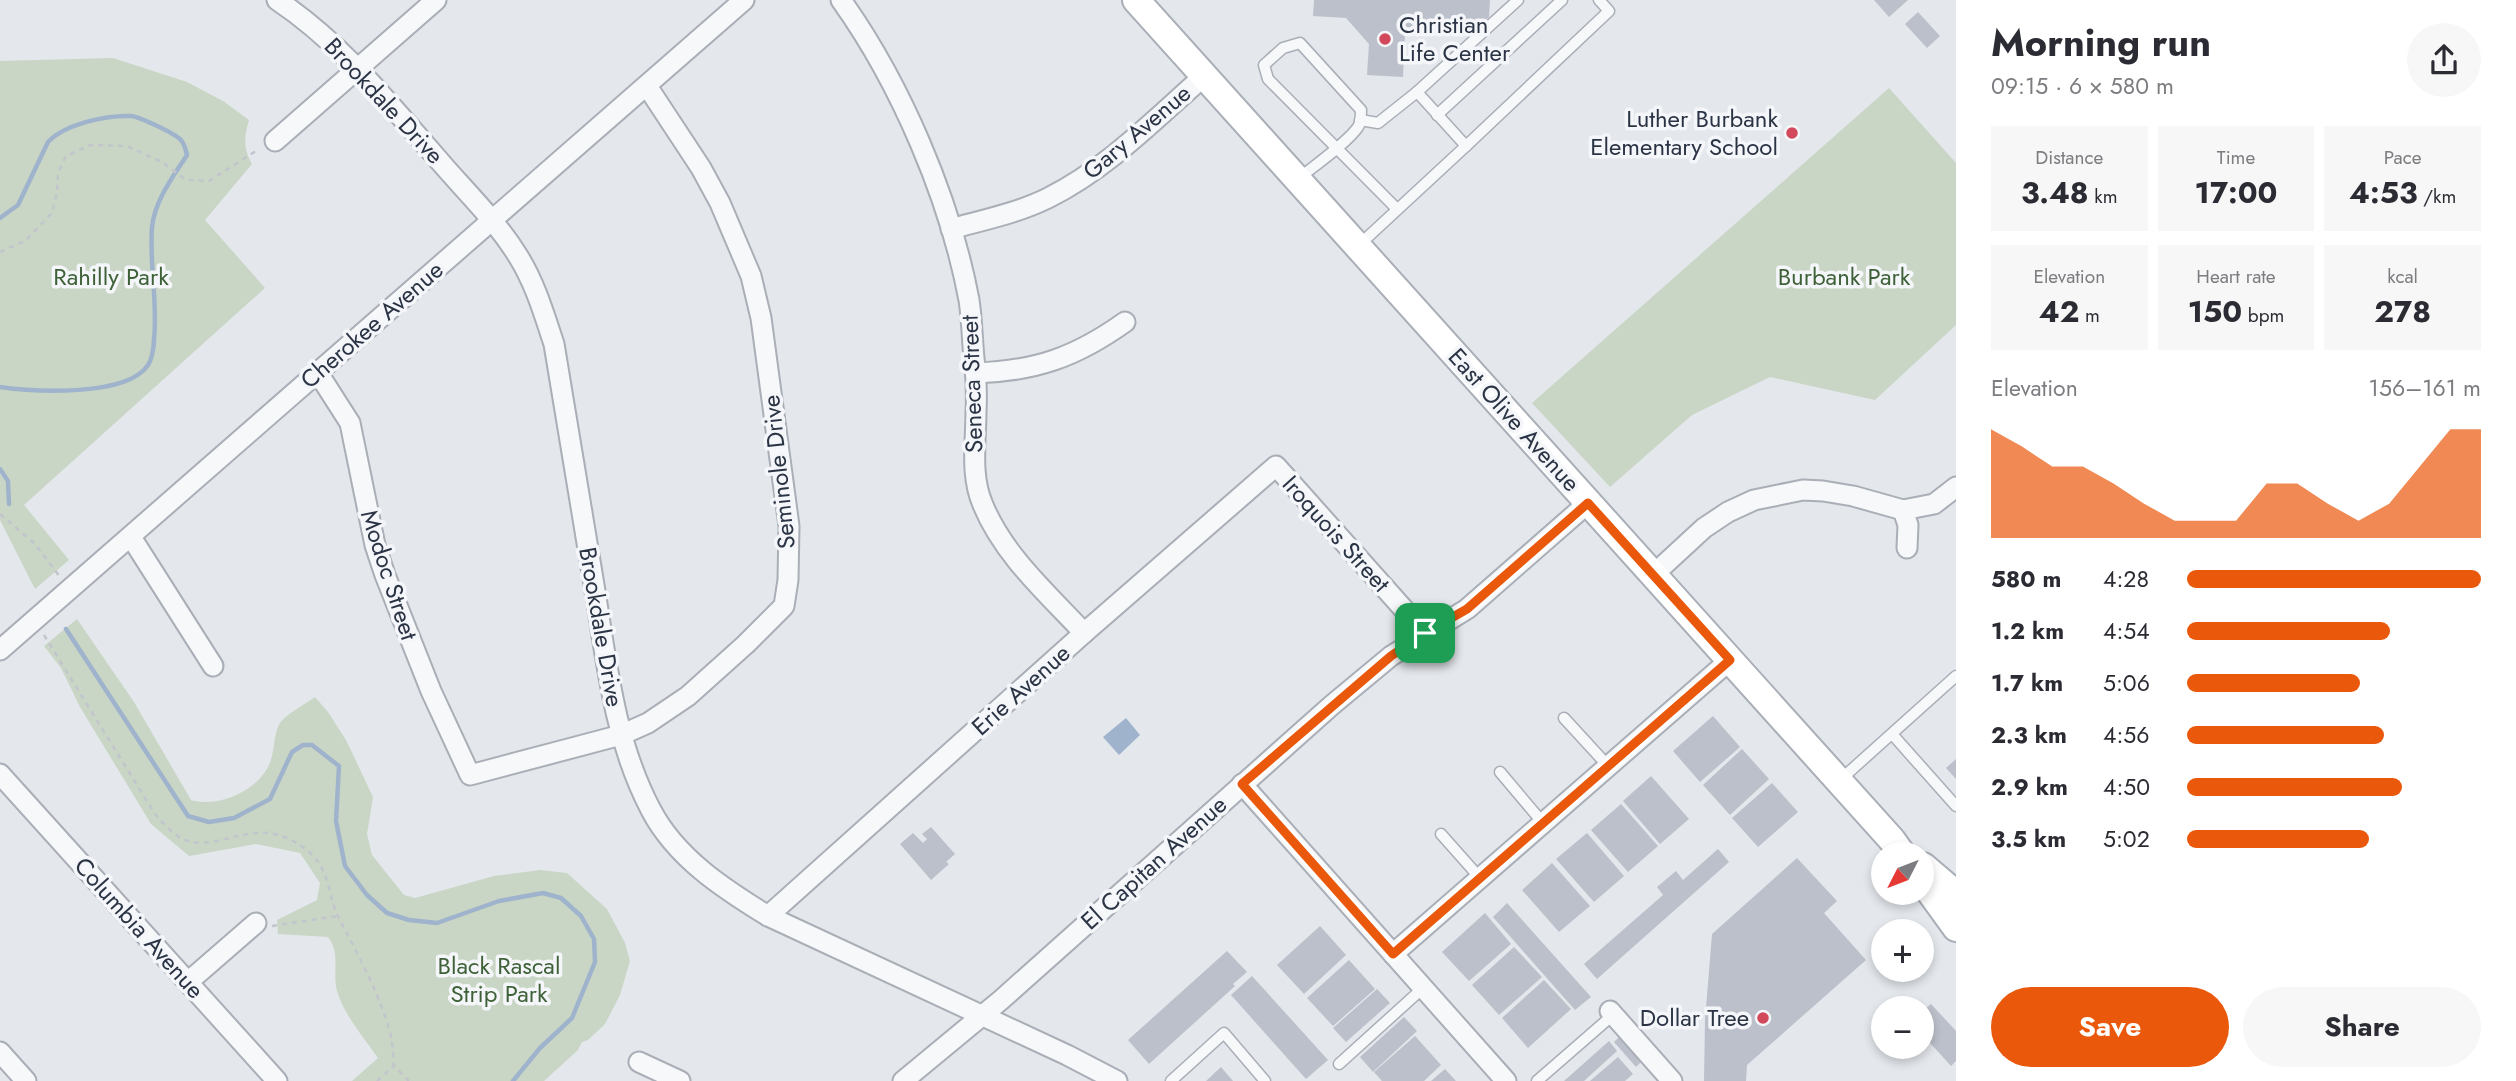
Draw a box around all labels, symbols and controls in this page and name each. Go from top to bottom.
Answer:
place label: Christian Life Center [1399,7,1511,70]
text: Morning run [1991,15,2211,70]
button: share [2407,23,2481,97]
street label: Brookdale Drive [316,30,452,172]
marker: Christian Life Center [1377,31,1393,47]
text: 09:15 · 6 × 580 m [1991,69,2174,103]
street label: Gary Avenue [1075,76,1198,187]
place label: Luther Burbank Elementary School [1590,101,1778,164]
marker: Luther Burbank Elementary School [1784,125,1800,141]
text: Distance [2035,144,2103,171]
text: Time [2217,144,2255,171]
text: Pace [2384,144,2422,171]
text: 3.48 [2021,171,2089,214]
text: 17:00 [2195,171,2277,214]
text: 4:53 [2349,171,2418,214]
text: km [2089,183,2118,210]
text: /km [2418,183,2456,210]
street label: Cherokee Avenue [293,253,451,397]
park label: Rahilly Park [53,259,169,294]
park label: Burbank Park [1778,259,1911,294]
text: Elevation [2033,263,2105,290]
text: Heart rate [2196,263,2276,290]
text: kcal [2387,263,2418,290]
text: 42 [2039,290,2079,333]
text: 150 [2188,290,2242,333]
text: 278 [2374,290,2431,333]
text: m [2079,302,2100,329]
text: bpm [2242,302,2284,329]
street label: Seneca Street [952,314,991,454]
street label: East Olive Avenue [1440,340,1588,499]
text: Elevation [1991,371,2078,405]
text: 156–161 m [2369,371,2481,405]
street label: Seminole Drive [753,393,804,551]
street label: Iroquois Street [1274,467,1399,600]
street label: Modoc Street [352,505,427,645]
street label: Brookdale Drive [570,544,633,710]
text: 580 m [1991,562,2061,596]
text: 4:28 [2103,562,2149,596]
pin [1395,603,1455,663]
icon: arrive [1406,614,1444,652]
text: 1.2 km [1991,614,2064,648]
text: 4:54 [2103,614,2150,648]
street label: Erie Avenue [964,636,1078,743]
text: 1.7 km [1991,666,2063,700]
text: 5:06 [2103,666,2150,700]
text: 2.3 km [1991,718,2067,752]
text: 4:56 [2103,718,2150,752]
text: 2.9 km [1991,770,2068,804]
text: 4:50 [2103,770,2150,804]
street label: El Capitan Avenue [1073,787,1234,938]
text: 3.5 km [1991,822,2066,856]
text: 5:02 [2103,822,2150,856]
north arrow [1871,842,1934,905]
map controls [1871,842,1934,1059]
street label: Columbia Avenue [66,849,213,1006]
button: + [1871,919,1934,982]
park label: Black Rascal Strip Park [438,948,560,1011]
button: Save [1991,987,2229,1067]
button: Share [2243,987,2481,1067]
button: − [1871,996,1934,1059]
place label: Dollar Tree [1640,1000,1749,1035]
marker: Dollar Tree [1755,1010,1771,1026]

